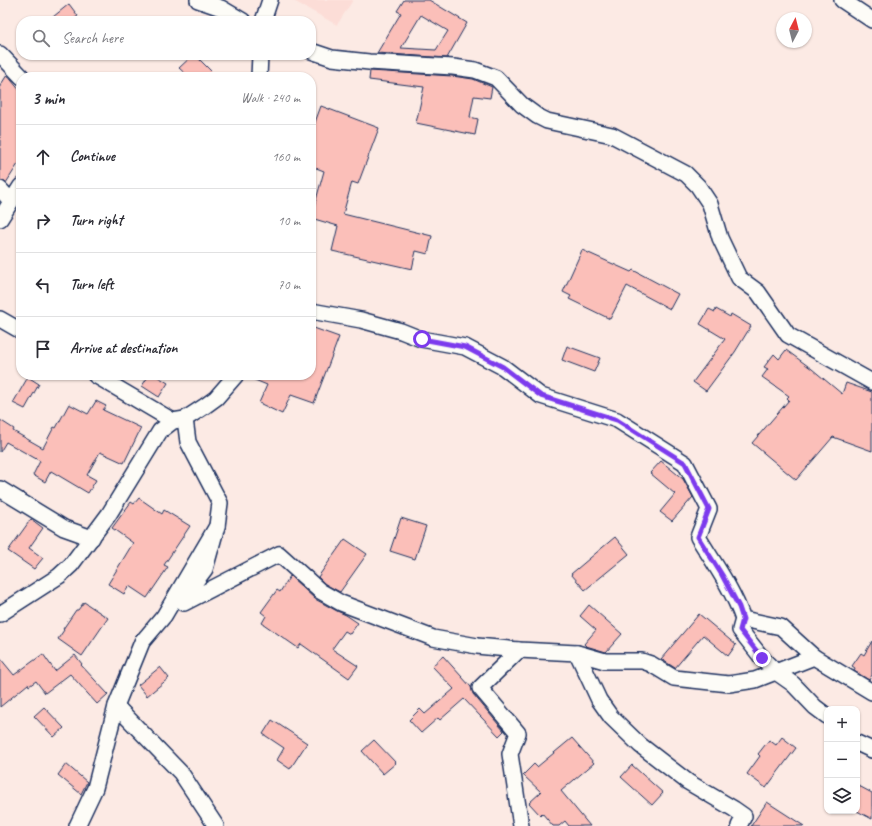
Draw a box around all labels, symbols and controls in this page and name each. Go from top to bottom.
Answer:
north arrow [776,12,812,48]
search box [16,16,316,60]
icon: search [30,27,52,49]
text: Search here [62,29,123,48]
text: 3 min [32,88,65,109]
text: Walk · 240 m [241,90,300,106]
icon: ahead [32,146,54,168]
text: Continue [70,147,115,166]
text: 160 m [272,149,300,165]
icon: right [32,210,54,232]
text: Turn right [70,211,123,230]
text: 10 m [278,213,300,229]
icon: left [32,274,54,296]
text: Turn left [70,275,113,294]
text: 70 m [278,277,300,293]
route start [413,330,431,348]
icon: arrive [32,338,54,360]
text: Arrive at destination [70,339,177,358]
route end [753,649,771,667]
map controls [824,706,860,814]
button: + [824,706,860,742]
button: − [824,742,860,778]
button: layers [824,778,860,814]

